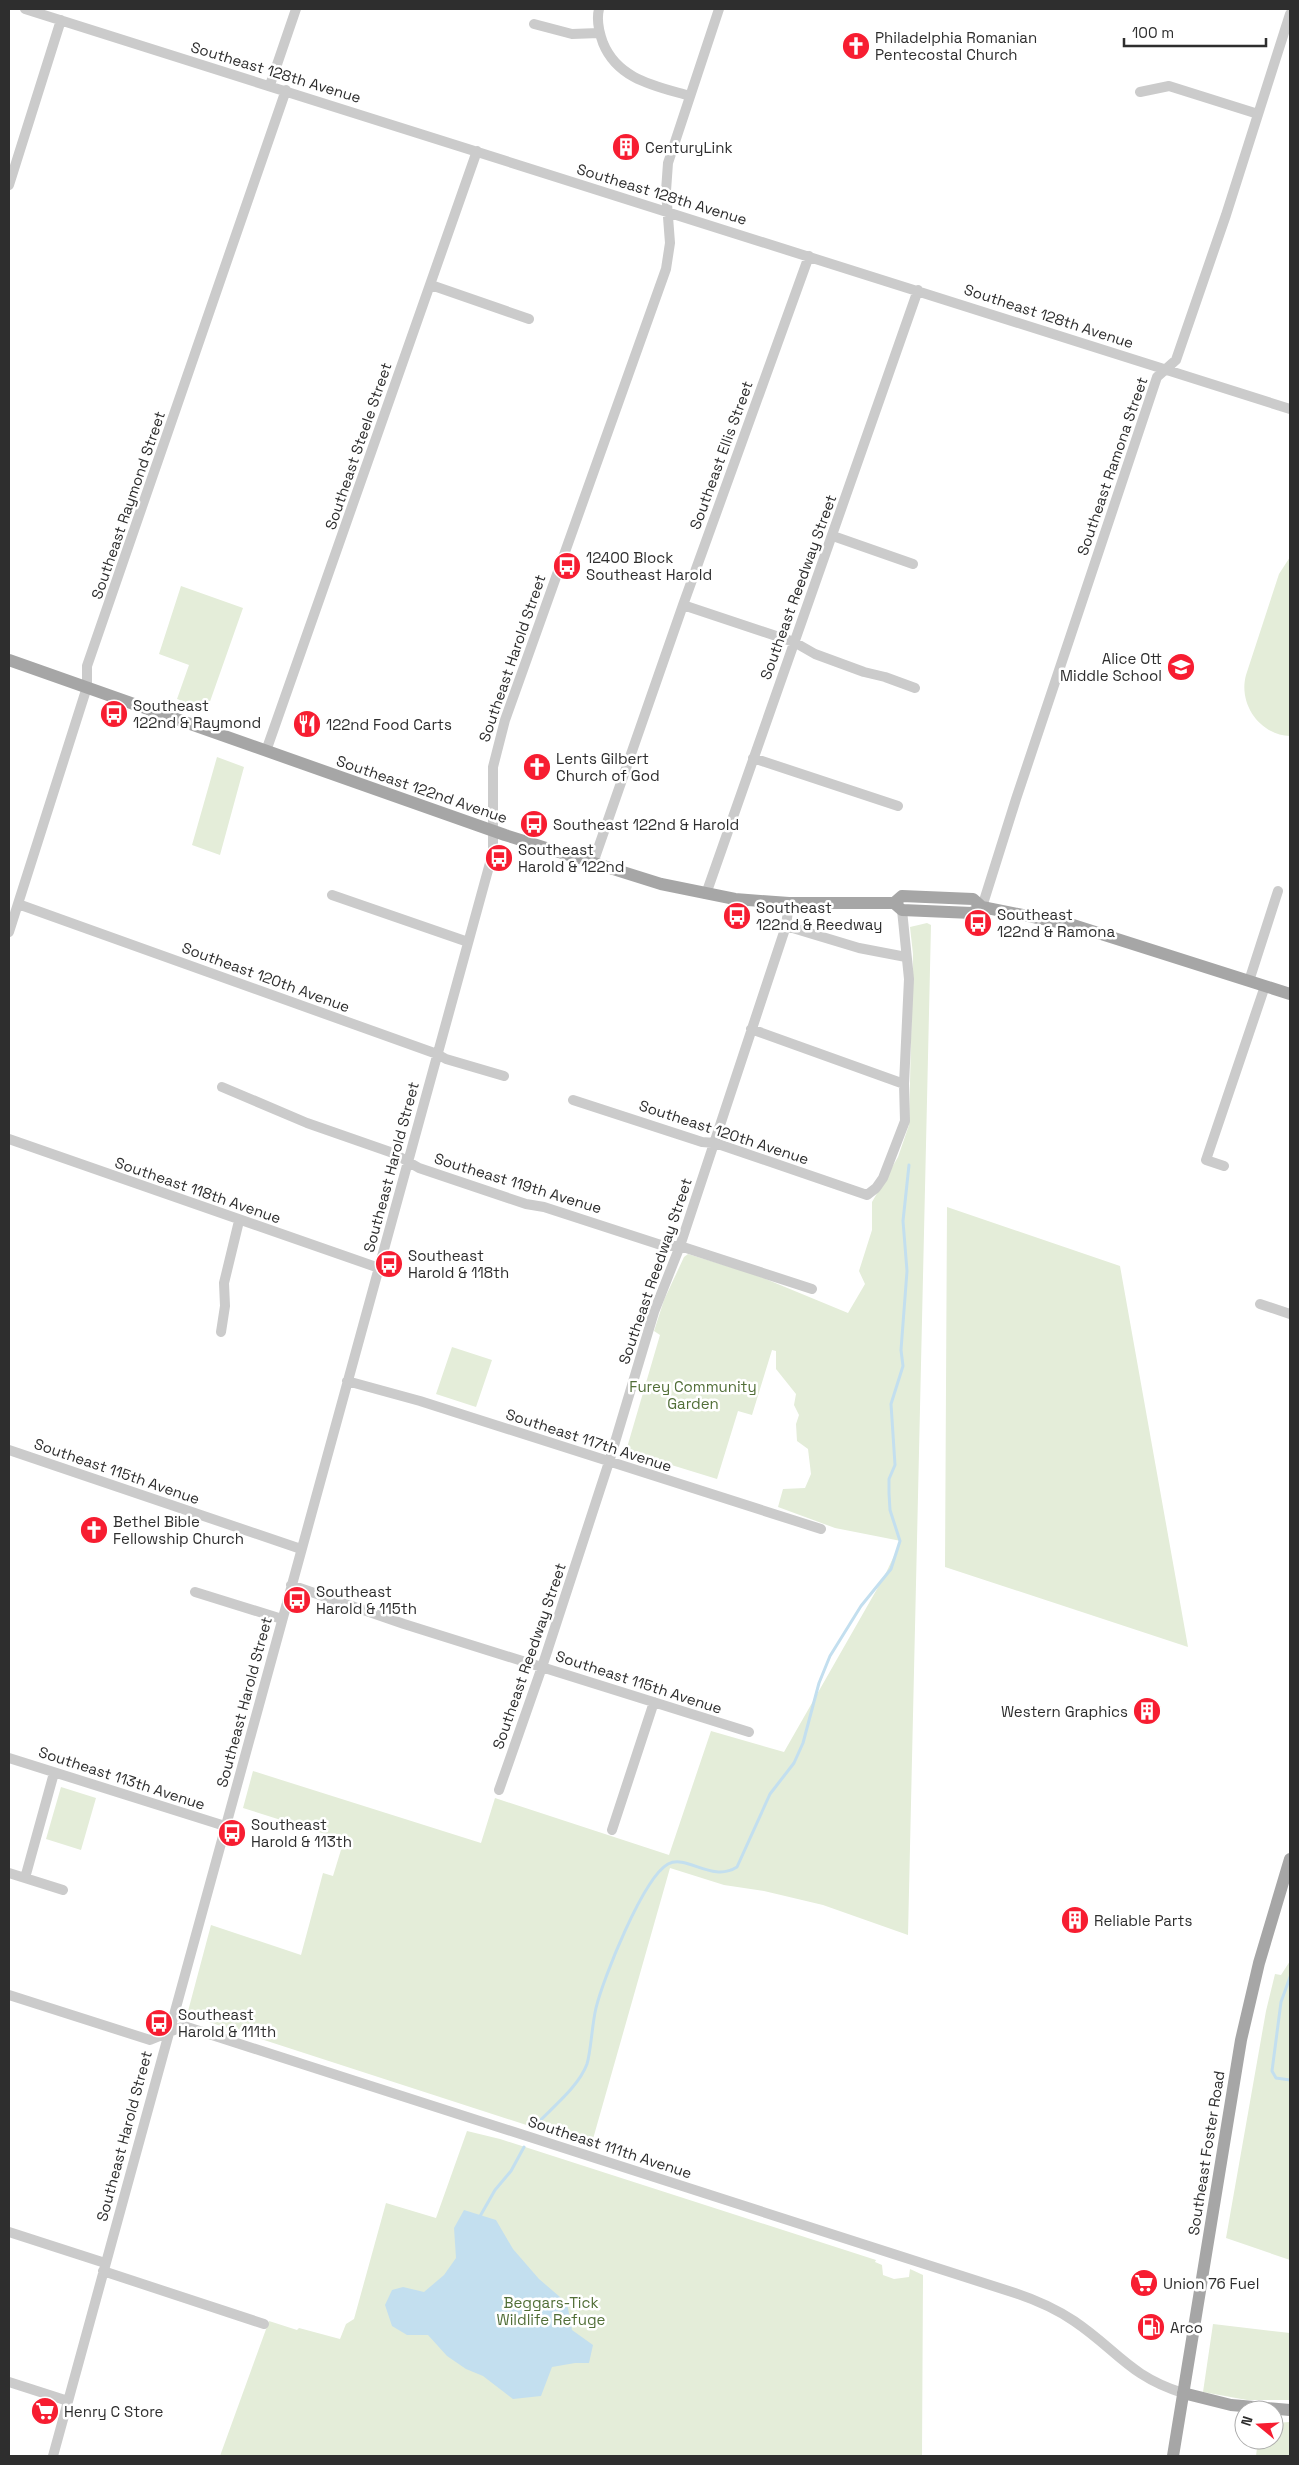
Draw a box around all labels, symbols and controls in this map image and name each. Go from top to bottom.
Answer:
scale bar [1124,15,1266,47]
text: 100 m [1132,23,1174,42]
place label: Philadelphia Romanian Pentecostal Church [875,28,1037,64]
church icon: Philadelphia Romanian Pentecostal Church [841,31,871,61]
street label: Southeast 128th Avenue [189,37,364,107]
building icon: CenturyLink [611,132,641,162]
place label: CenturyLink [645,138,733,157]
street label: Southeast 128th Avenue [575,159,750,229]
street label: Southeast 128th Avenue [962,280,1136,352]
street label: Southeast Steele Street [320,360,396,532]
street label: Southeast Ramona Street [1073,374,1152,558]
street label: Southeast Ellis Street [685,378,757,532]
street label: Southeast Raymond Street [87,408,169,601]
street label: Southeast Reedway Street [756,492,840,682]
place label: 12400 Block Southeast Harold [586,548,712,584]
bus stop icon: 12400 Block Southeast Harold [552,551,582,581]
street label: Southeast Harold Street [474,572,550,744]
place label: Alice Ott Middle School [1060,649,1162,685]
school or university icon: Alice Ott Middle School [1166,652,1196,682]
place label: Southeast 122nd & Raymond [133,696,261,732]
bus stop icon: Southeast 122nd & Raymond [99,699,129,729]
restaurant icon: 122nd Food Carts [292,709,322,739]
place label: 122nd Food Carts [326,715,452,734]
place label: Lents Gilbert Church of God [556,749,660,785]
street label: Southeast 122nd Avenue [334,751,510,827]
church icon: Lents Gilbert Church of God [522,752,552,782]
bus stop icon: Southeast 122nd & Harold [519,809,549,839]
place label: Southeast 122nd & Harold [553,815,739,834]
place label: Southeast Harold & 122nd [518,840,624,876]
bus stop icon: Southeast Harold & 122nd [484,843,514,873]
place label: Southeast 122nd & Reedway [756,898,882,934]
bus stop icon: Southeast 122nd & Reedway [722,901,752,931]
place label: Southeast 122nd & Ramona [997,905,1115,941]
bus stop icon: Southeast 122nd & Ramona [963,908,993,938]
street label: Southeast 120th Avenue [179,938,353,1016]
street label: Southeast Harold Street [359,1080,423,1254]
street label: Southeast 120th Avenue [637,1096,811,1168]
street label: Southeast 119th Avenue [432,1148,604,1218]
street label: Southeast 118th Avenue [113,1153,284,1227]
street label: Southeast Reedway Street [614,1175,696,1367]
place label: Southeast Harold & 118th [408,1246,509,1282]
bus stop icon: Southeast Harold & 118th [374,1249,404,1279]
park label: Furey Community Garden [629,1377,757,1413]
street label: Southeast 117th Avenue [504,1404,675,1476]
street label: Southeast 115th Avenue [32,1434,202,1508]
place label: Bethel Bible Fellowship Church [113,1512,244,1548]
church icon: Bethel Bible Fellowship Church [79,1515,109,1545]
street label: Southeast Reedway Street [488,1560,570,1752]
place label: Southeast Harold & 115th [316,1582,417,1618]
bus stop icon: Southeast Harold & 115th [282,1585,312,1615]
street label: Southeast Harold Street [212,1615,276,1789]
street label: Southeast 115th Avenue [553,1646,725,1718]
building icon: Western Graphics [1132,1696,1162,1726]
place label: Western Graphics [1001,1702,1128,1721]
street label: Southeast 113th Avenue [36,1742,208,1814]
place label: Southeast Harold & 113th [251,1815,352,1851]
bus stop icon: Southeast Harold & 113th [217,1818,247,1848]
building icon: Reliable Parts [1060,1905,1090,1935]
place label: Reliable Parts [1094,1911,1192,1930]
place label: Southeast Harold & 111th [178,2005,276,2041]
bus stop icon: Southeast Harold & 111th [144,2008,174,2038]
street label: Southeast Harold Street [92,2049,156,2223]
street label: Southeast Foster Road [1184,2069,1228,2237]
street label: Southeast 111th Avenue [526,2112,694,2183]
supermarket icon: Union 76 Fuel [1129,2268,1159,2298]
place label: Union 76 Fuel [1163,2274,1259,2293]
park label: Beggars-Tick Wildlife Refuge [497,2293,606,2329]
fuel station icon: Arco [1136,2312,1166,2342]
place label: Arco [1170,2318,1203,2337]
supermarket icon: Henry C Store [30,2396,60,2426]
north arrow [1234,2400,1284,2450]
place label: Henry C Store [64,2402,164,2421]
text: N [1237,2414,1257,2428]

